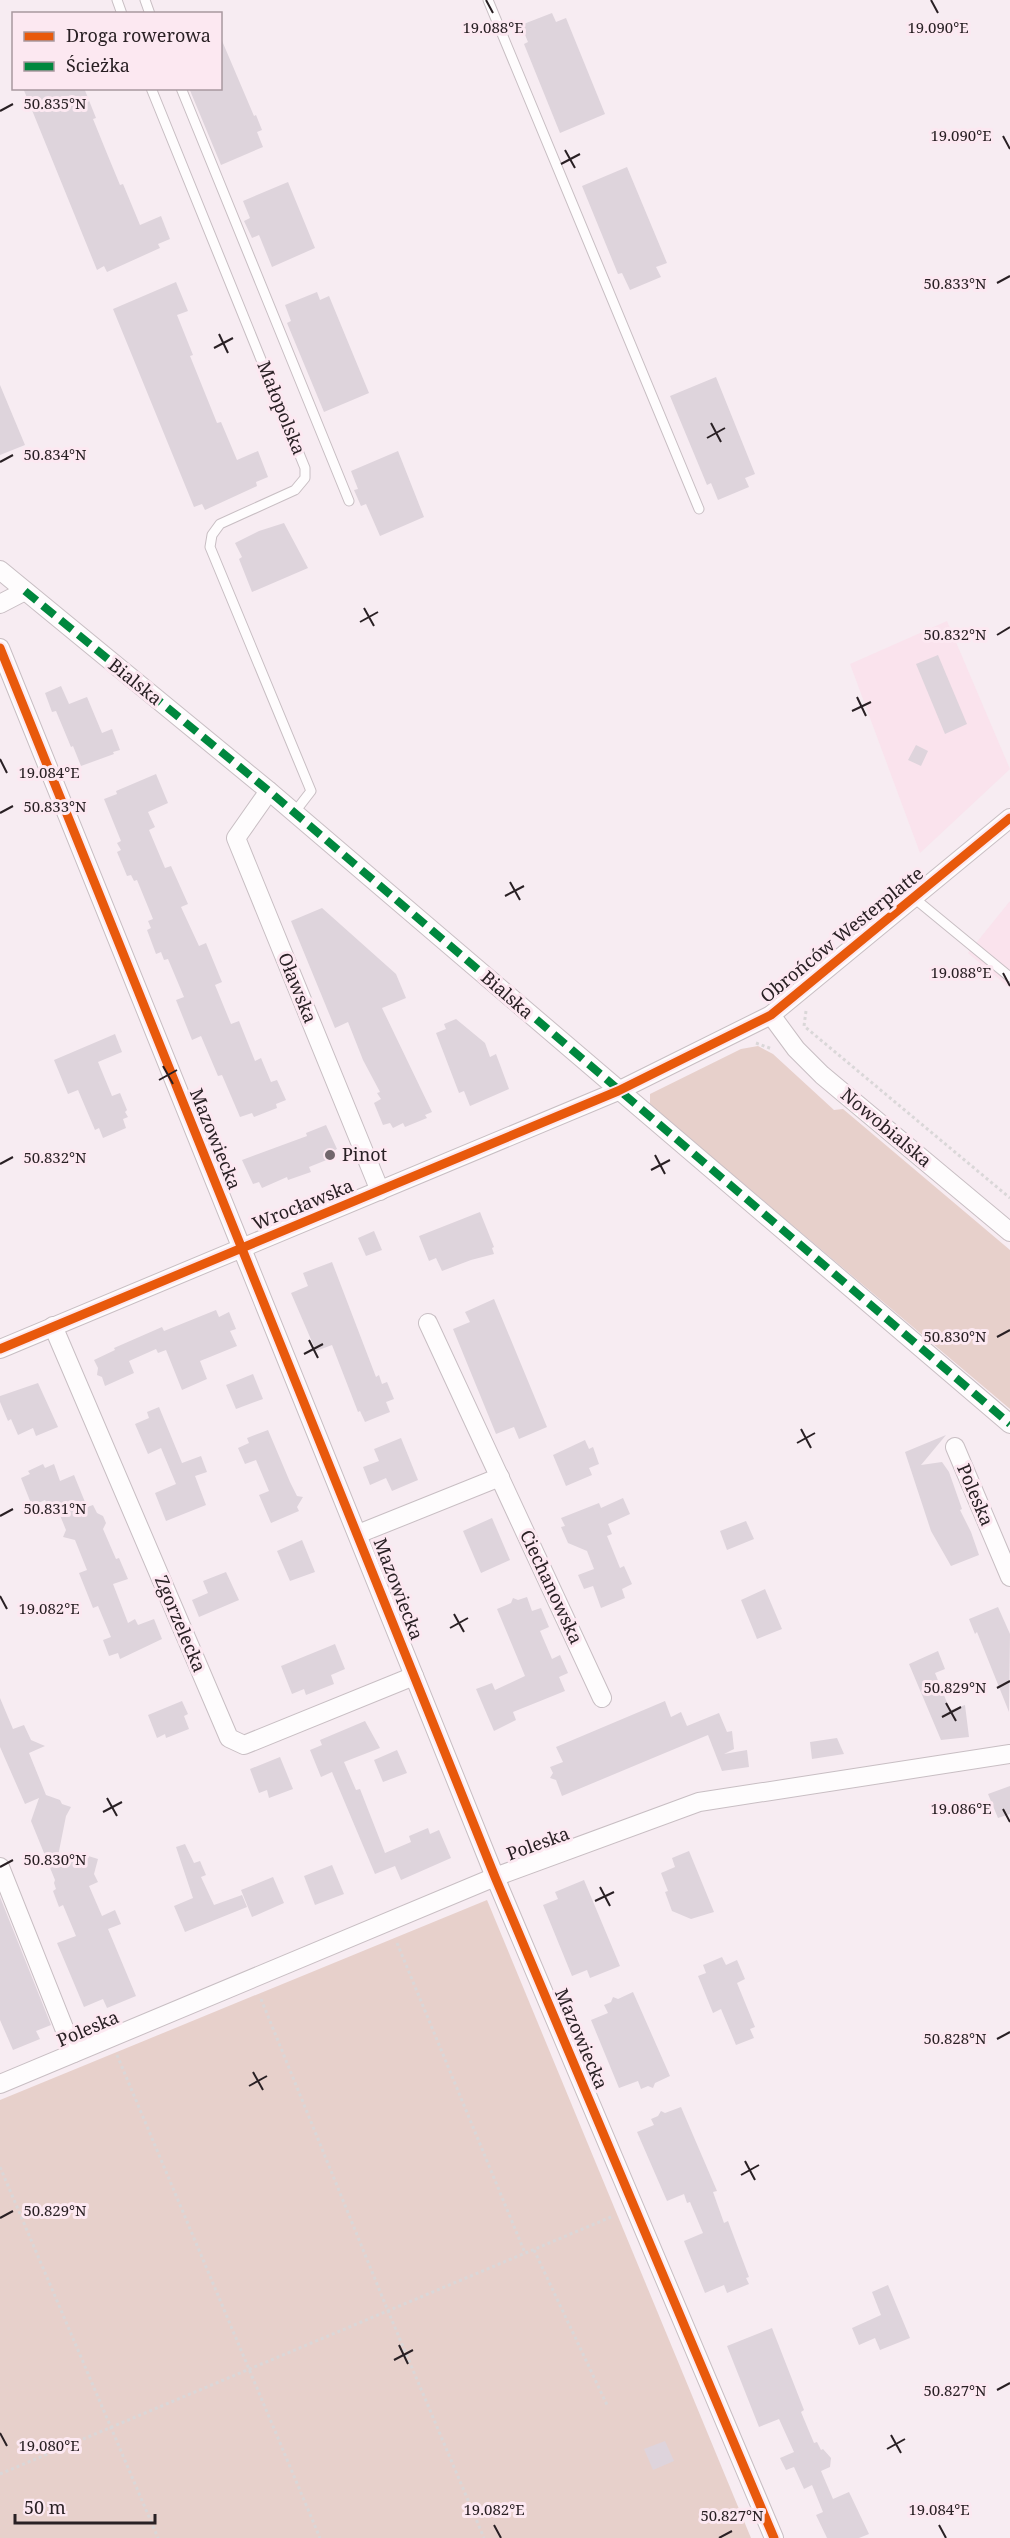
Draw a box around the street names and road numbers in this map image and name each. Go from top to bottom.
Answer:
street label: Małopolska [252,357,312,458]
street label: Bialska [104,652,167,710]
street label: Obrońców Westerplatte [755,861,928,1008]
street label: Oławska [273,949,323,1026]
street label: Bialska [476,965,539,1024]
street label: Nowobialska [836,1082,937,1172]
street label: Mazowiecka [185,1085,247,1193]
street label: Wrocławska [249,1173,357,1235]
street label: Poleska [952,1460,1000,1529]
street label: Ciechanowska [515,1526,589,1647]
street label: Mazowiecka [369,1534,429,1643]
street label: Zgorzelecka [150,1572,212,1676]
street label: Poleska [503,1821,572,1865]
street label: Mazowiecka [550,1985,614,2093]
street label: Poleska [53,2004,122,2052]

